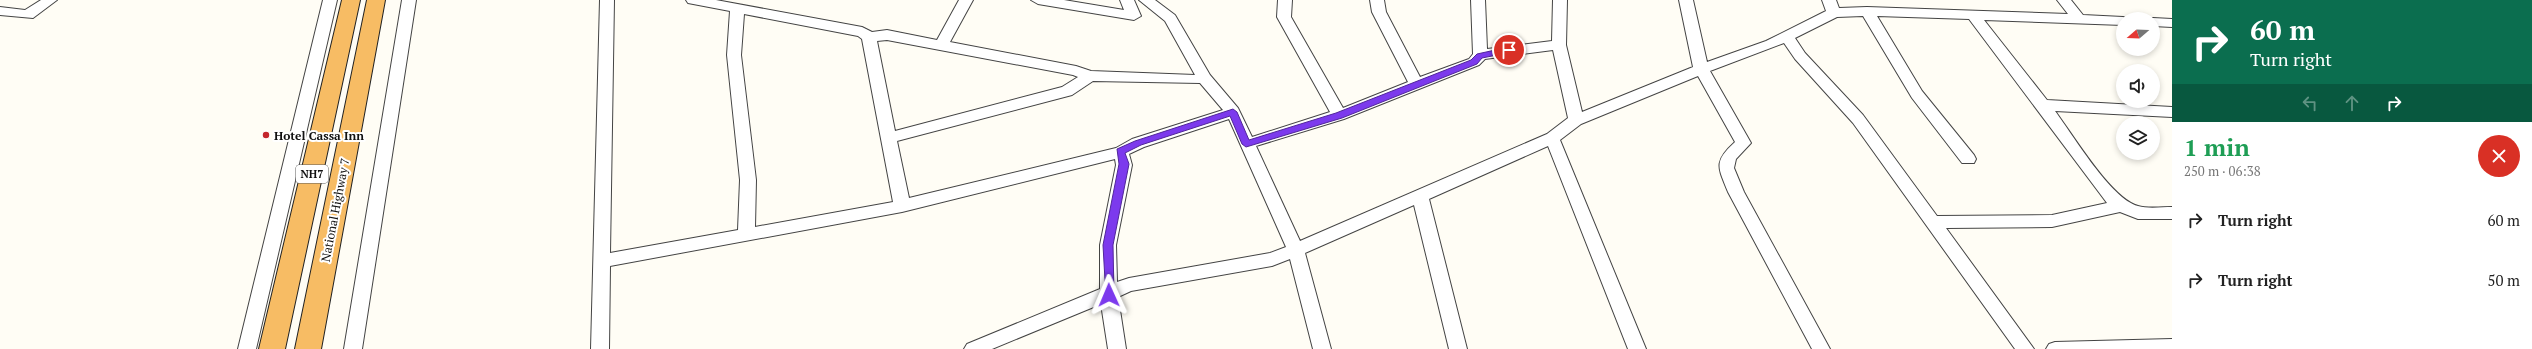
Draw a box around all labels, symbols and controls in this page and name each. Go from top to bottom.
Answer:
text: 60 m [2250,11,2315,48]
north arrow [2116,12,2160,56]
map controls [2116,12,2160,160]
icon: right [2184,16,2236,68]
pin [1492,33,1526,67]
icon: arrive [1498,39,1520,61]
text: Turn right [2250,47,2332,71]
button: sound [2116,64,2160,108]
icon: left [2299,92,2321,114]
icon: ahead [2341,92,2363,114]
icon: right [2383,92,2405,114]
button: layers [2116,116,2160,160]
place label: Hotel Cassa Inn [274,128,364,143]
marker: Hotel Cassa Inn [261,130,271,140]
text: 1 min [2184,131,2250,163]
button: close [2478,135,2520,177]
street label: National Highway 7 [318,157,352,263]
text: 250 m · 06:38 [2184,162,2261,180]
road number: NH7 [296,165,328,183]
icon: right [2184,209,2206,231]
text: Turn right [2218,210,2293,230]
text: 60 m [2487,210,2520,230]
icon: right [2184,269,2206,291]
text: Turn right [2218,270,2293,290]
text: 50 m [2487,270,2520,290]
position arrow [1088,274,1130,316]

